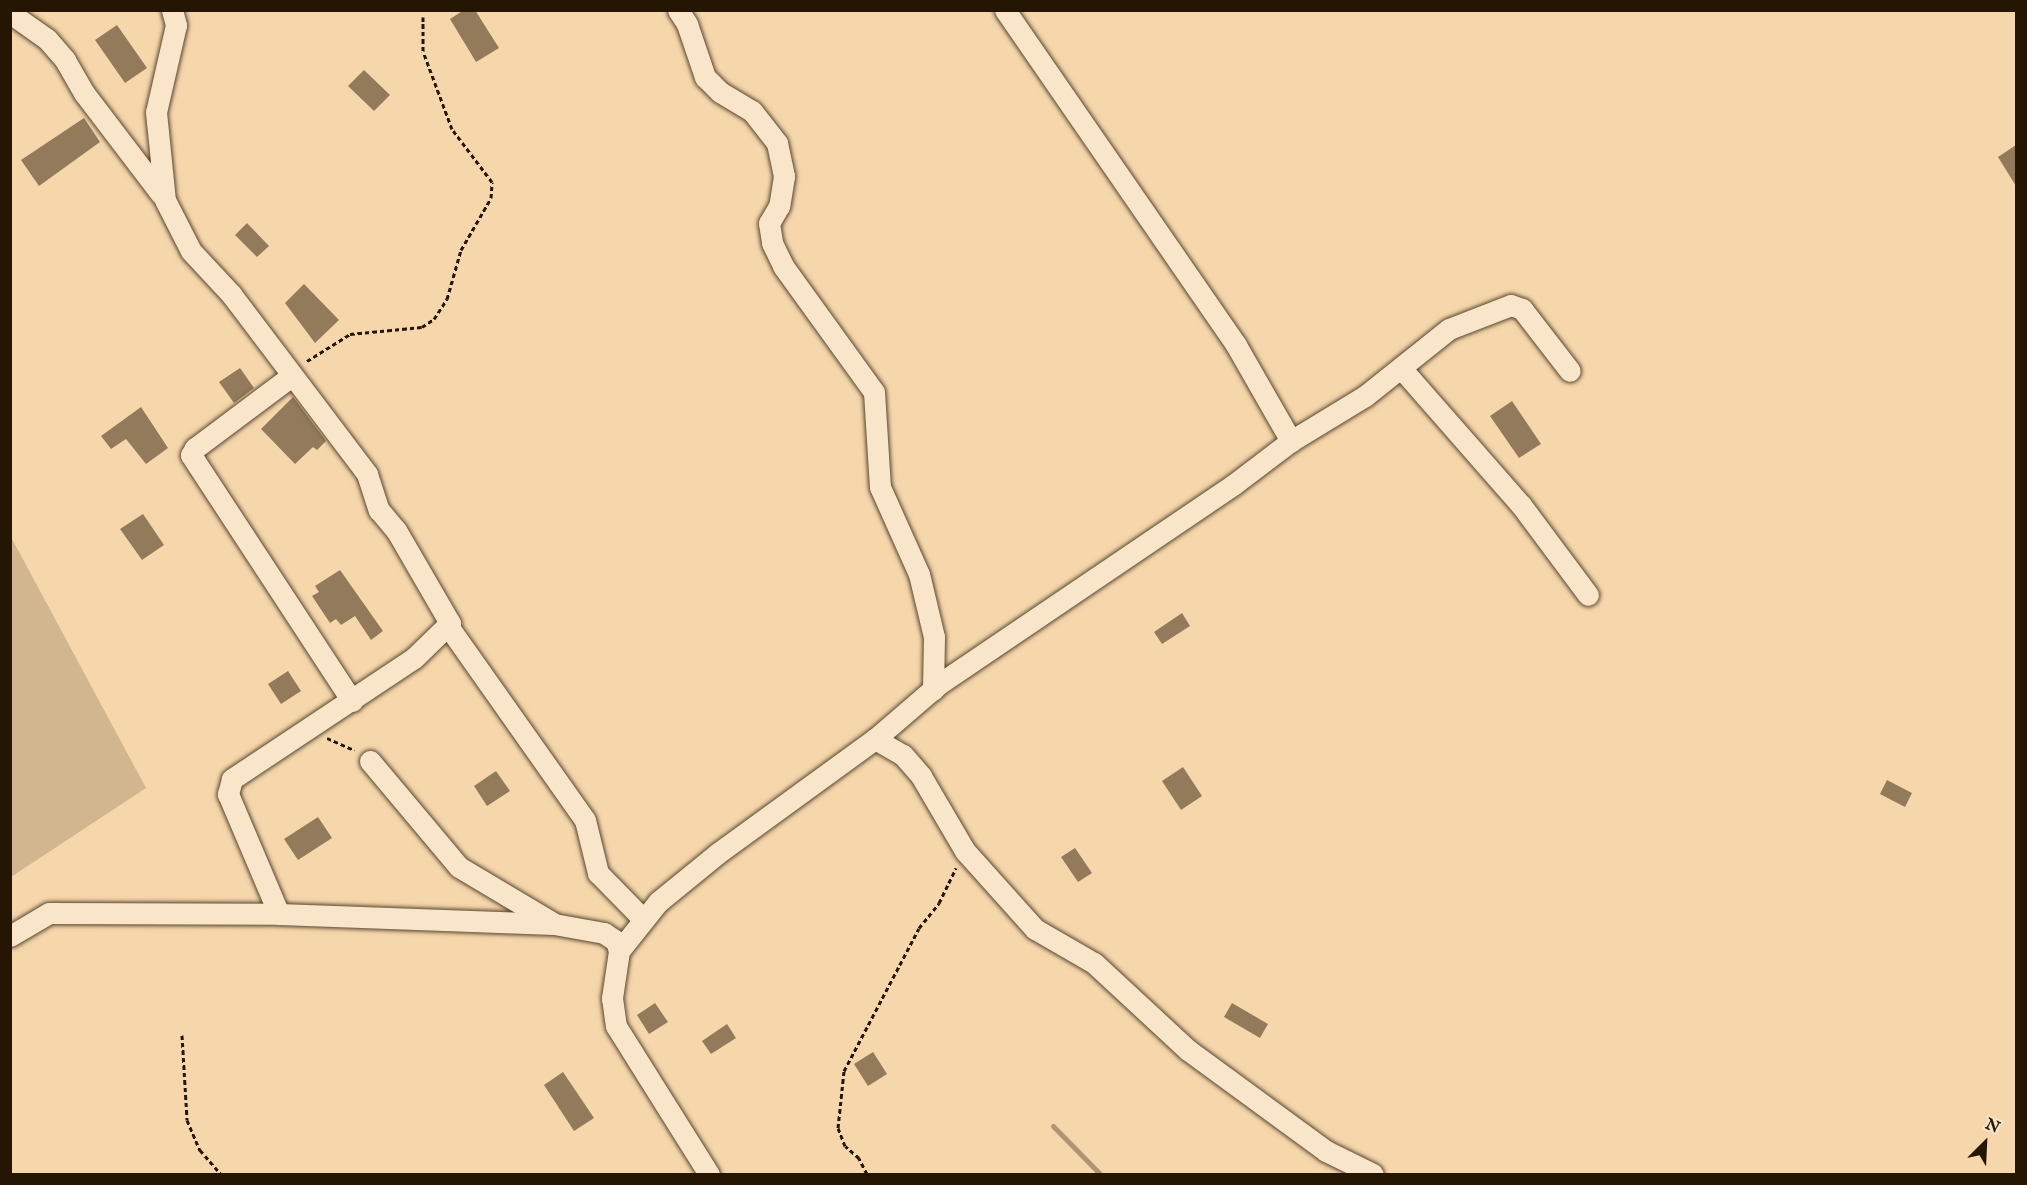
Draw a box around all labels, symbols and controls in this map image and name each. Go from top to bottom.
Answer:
north arrow [1955,1113,2015,1173]
text: N [1982,1115,2003,1139]

